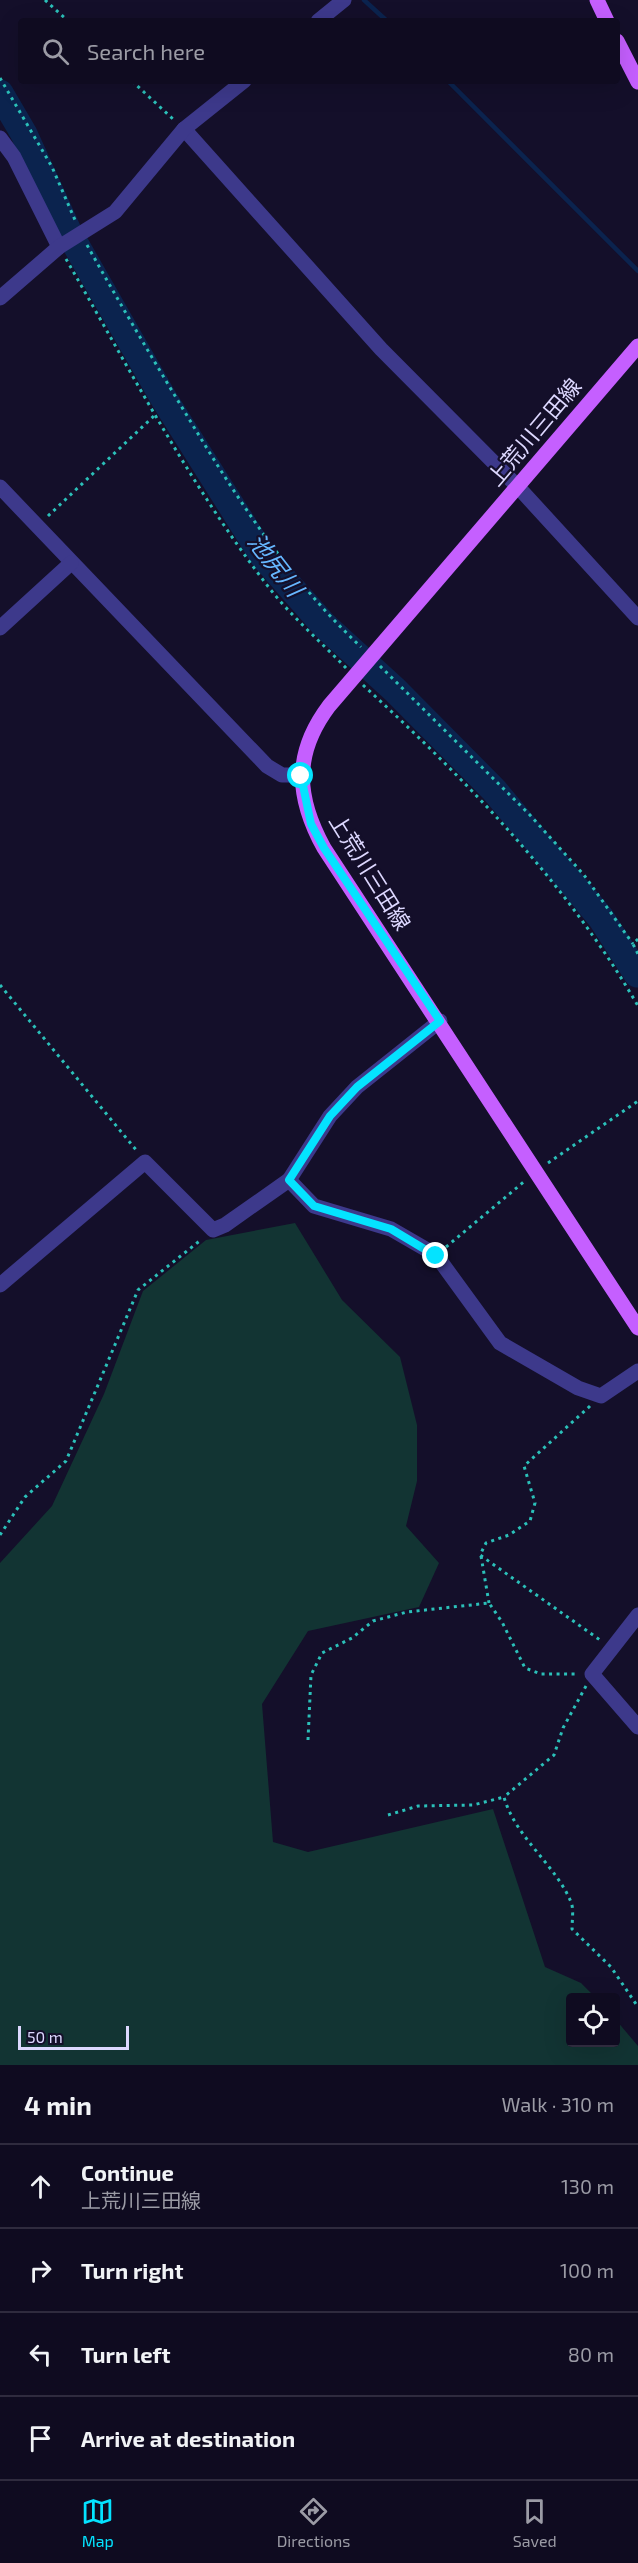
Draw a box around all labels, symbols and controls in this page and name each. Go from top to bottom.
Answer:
search box [18,18,620,84]
icon: search [39,35,72,68]
text: Search here [87,38,205,64]
street label: 上荒川三田線 [481,372,586,490]
water label: 池尻川 [243,527,312,604]
route start [287,762,313,788]
street label: 上荒川三田線 [325,809,417,934]
route end [422,1242,448,1268]
map controls [566,1993,620,2047]
button: locate [566,1993,620,2047]
scale bar [18,2023,129,2050]
text: 50 m [27,2027,63,2046]
text: 4 min [24,2089,92,2120]
text: Walk · 310 m [502,2092,614,2116]
text: Continue [81,2159,174,2185]
icon: ahead [24,2170,57,2203]
text: 130 m [561,2174,614,2198]
text: 上荒川三田線 [81,2188,201,2212]
icon: right [24,2254,57,2287]
text: Turn right [81,2257,183,2283]
text: 100 m [560,2258,614,2282]
icon: left [24,2338,57,2371]
text: Turn left [81,2341,170,2367]
text: 80 m [568,2342,614,2366]
icon: arrive [24,2422,57,2455]
text: Arrive at destination [81,2425,295,2451]
tab: Map [81,2495,114,2550]
tab: Directions [277,2495,350,2550]
tab: Saved [513,2495,557,2550]

